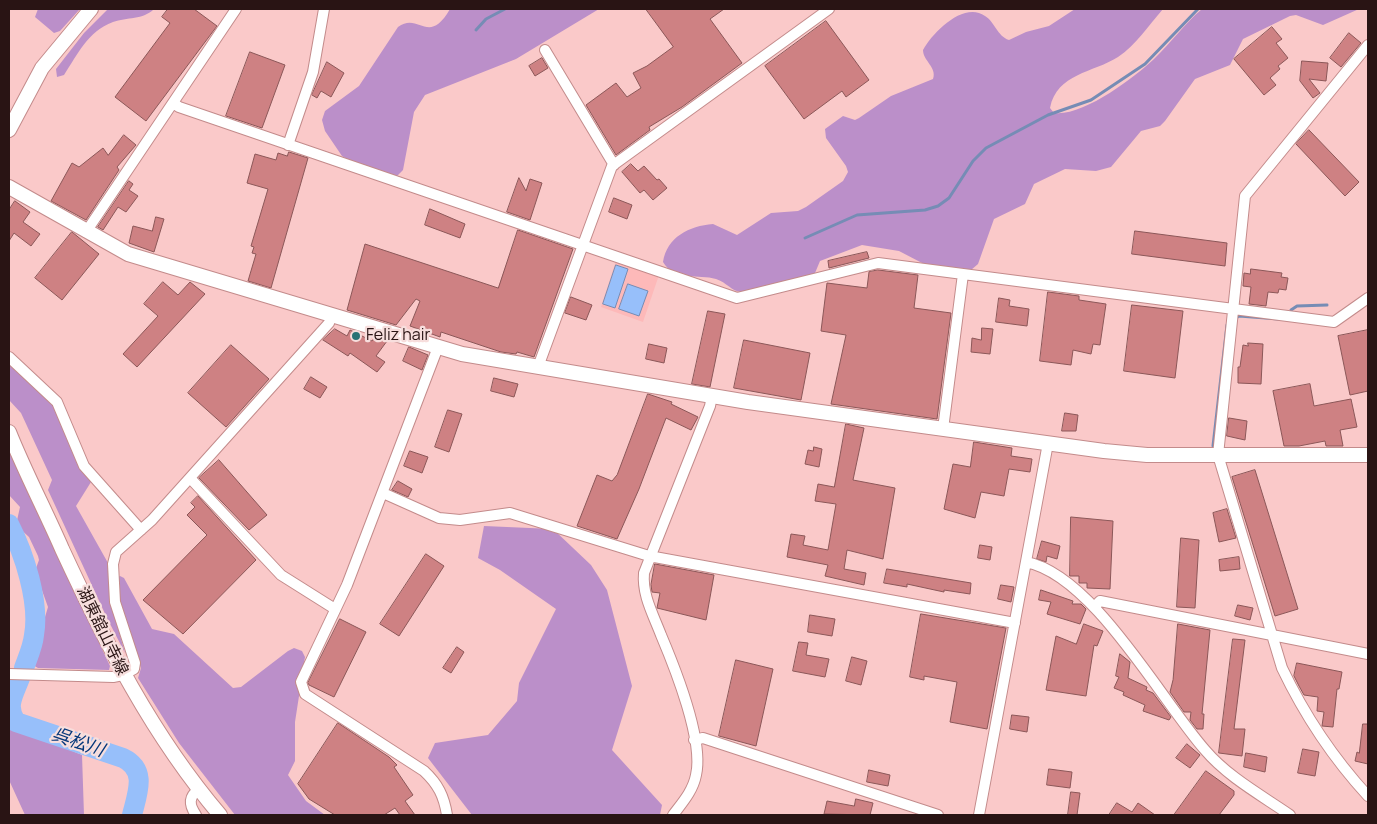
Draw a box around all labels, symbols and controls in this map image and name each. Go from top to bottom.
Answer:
place label: Feliz hair [366,326,430,346]
marker: Feliz hair [350,330,362,342]
street label: 湖東舘山寺線 [72,584,132,678]
water label: 呉松川 [49,724,107,762]

